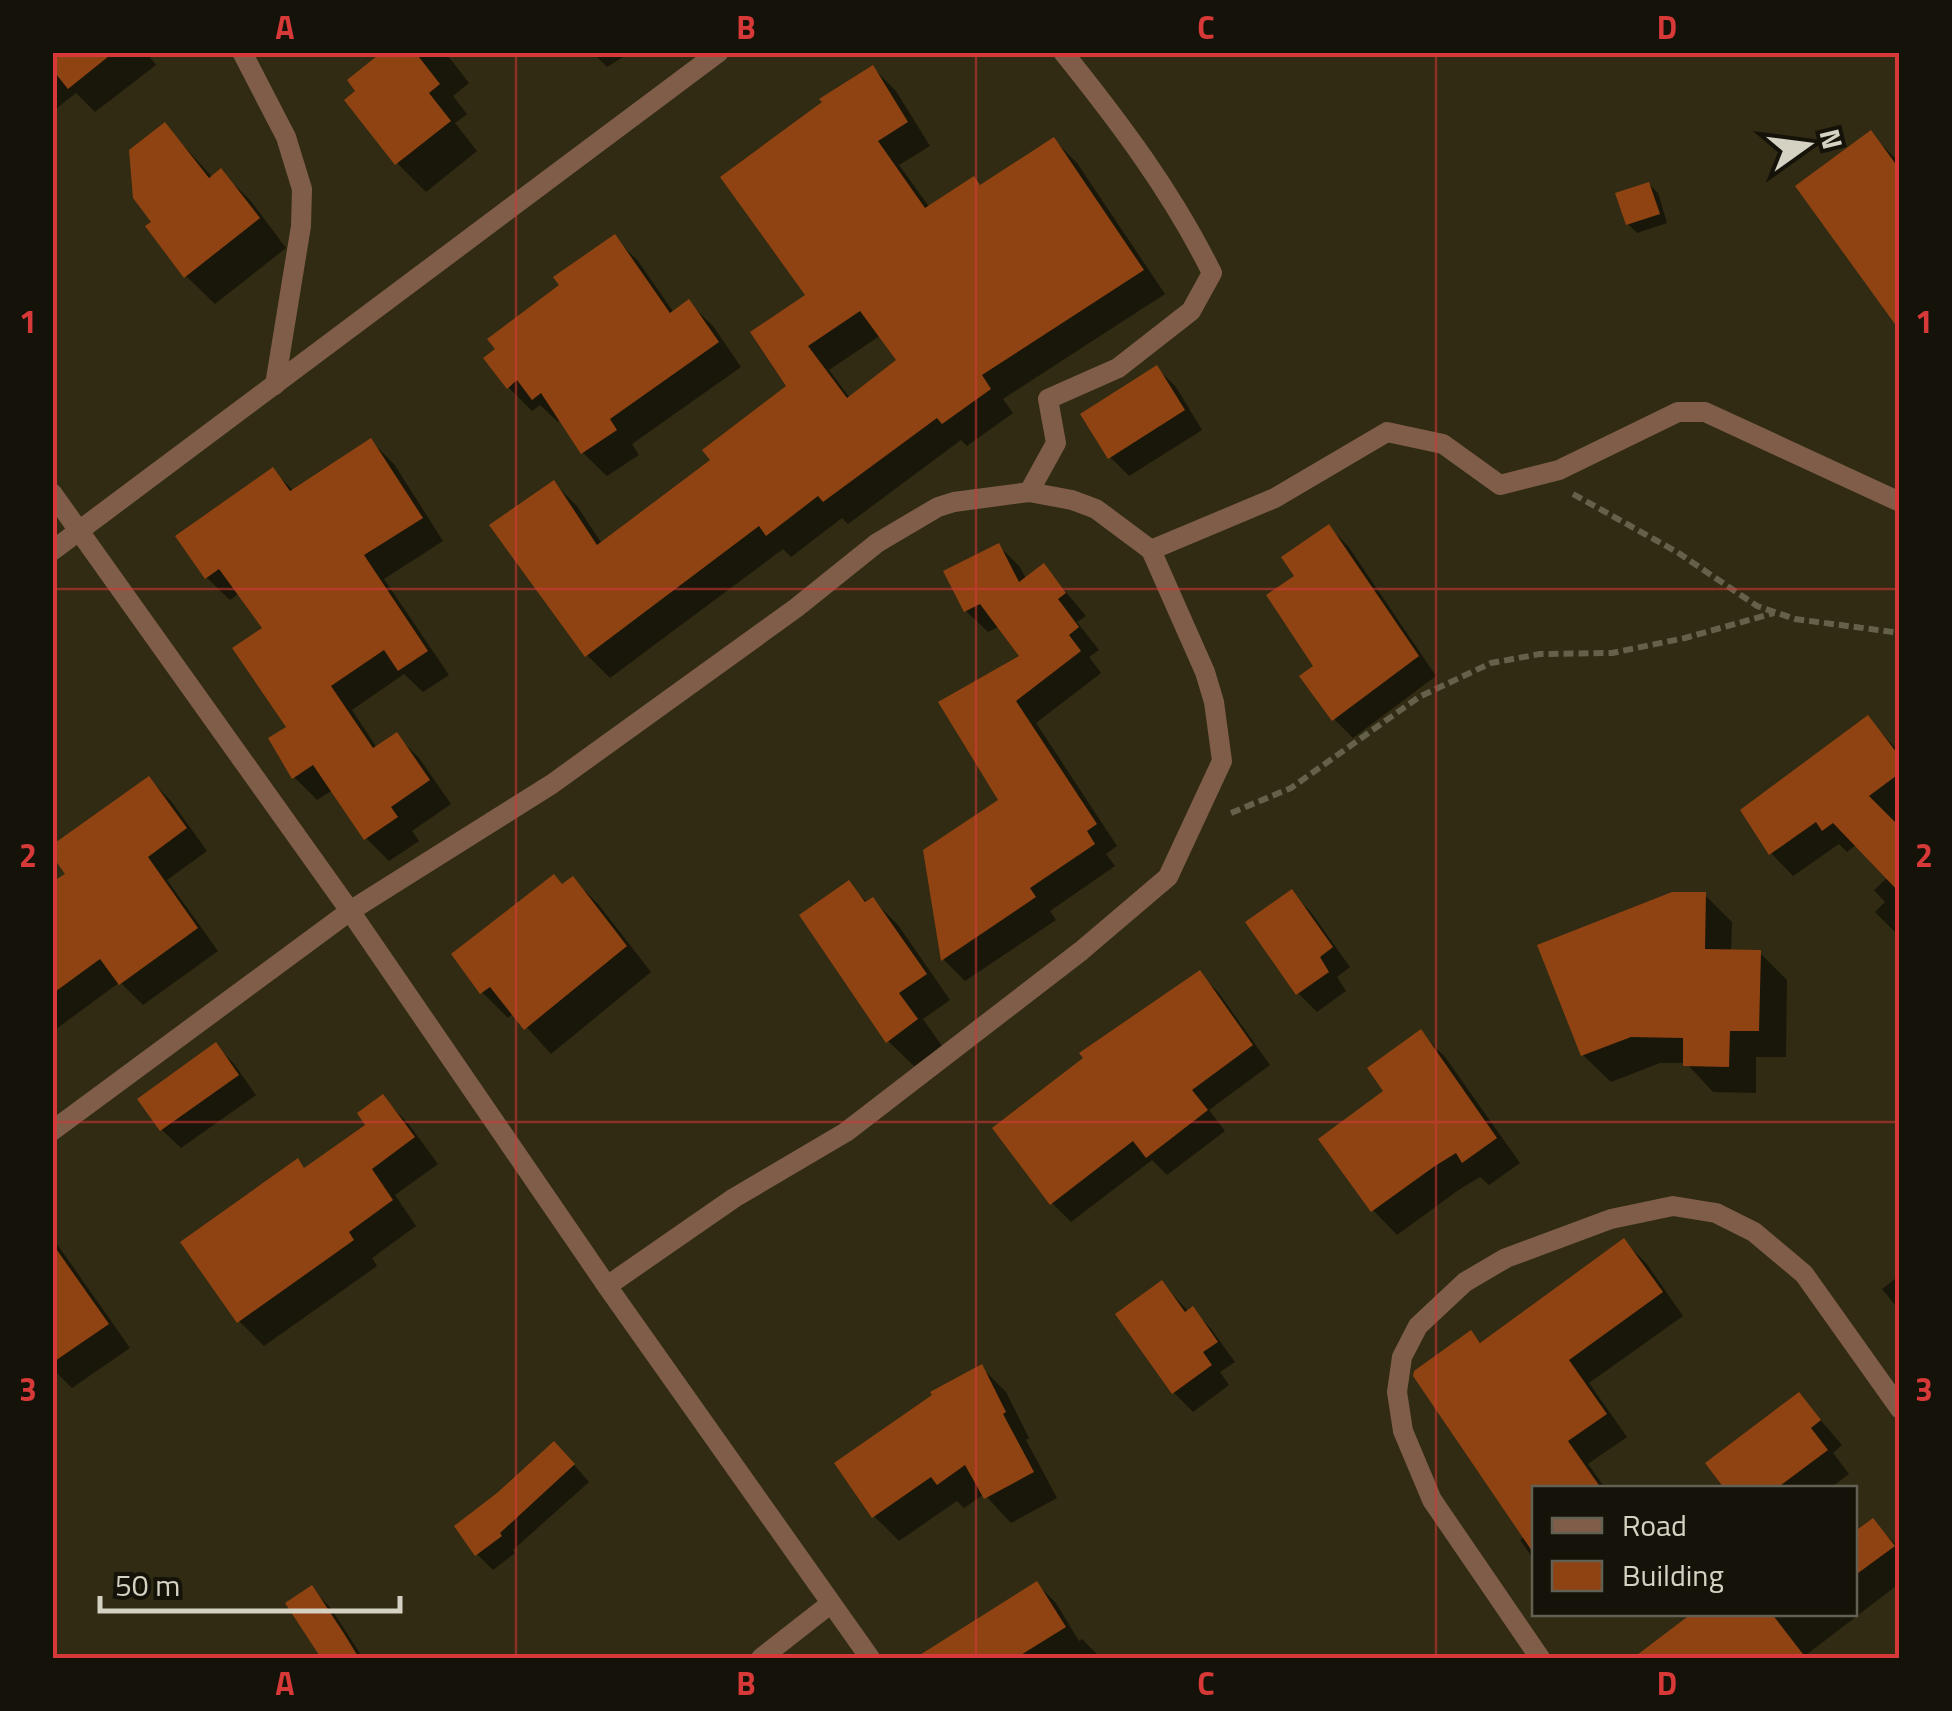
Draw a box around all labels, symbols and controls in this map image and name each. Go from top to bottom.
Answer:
text: A [275,3,295,51]
text: B [736,3,756,51]
text: C [1197,3,1215,51]
text: D [1657,3,1677,51]
north arrow [1757,95,1857,195]
text: N [1809,124,1855,153]
text: 1 [19,297,37,345]
text: 1 [1915,297,1933,345]
text: 2 [19,831,37,879]
text: 2 [1915,831,1933,879]
text: 3 [19,1365,37,1413]
text: 3 [1915,1365,1933,1413]
legend [1532,1486,1857,1616]
text: Road [1622,1502,1687,1548]
scale bar [100,1551,400,1613]
text: Building [1622,1552,1724,1598]
text: 50 m [115,1562,180,1608]
text: A [275,1659,295,1707]
text: B [736,1659,756,1707]
text: C [1197,1659,1215,1707]
text: D [1657,1659,1677,1707]

